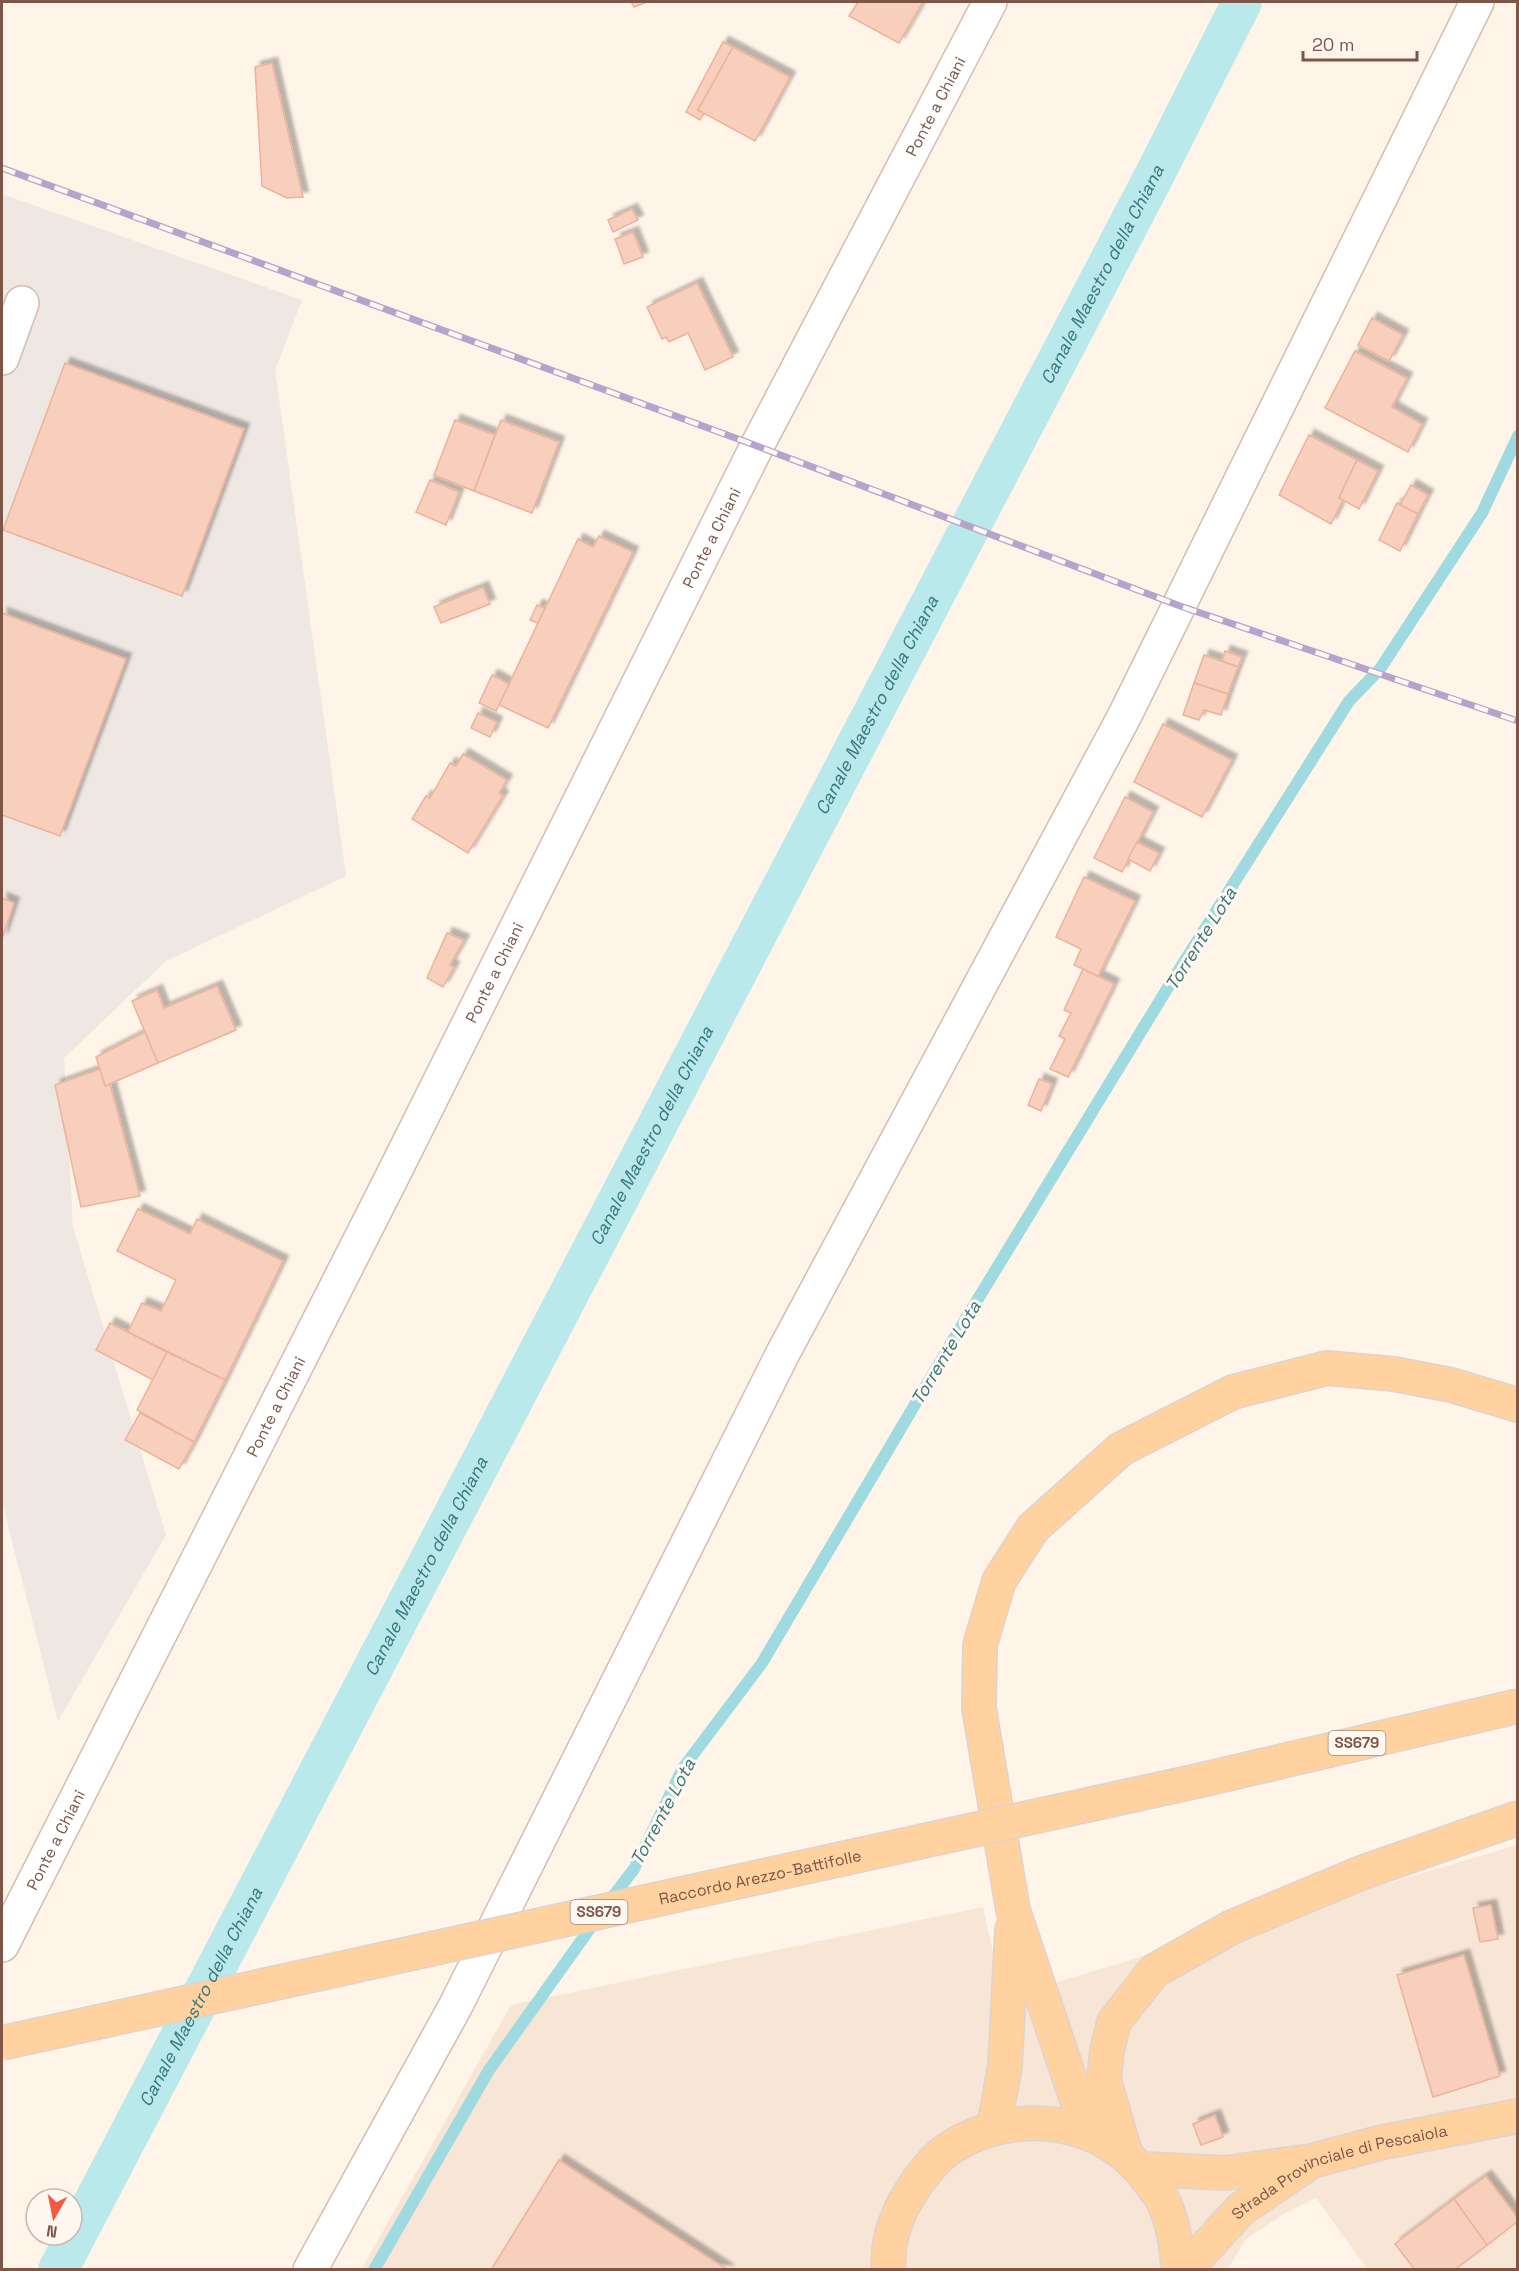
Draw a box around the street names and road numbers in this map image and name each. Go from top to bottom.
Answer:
street label: Ponte a Chiani [901,53,970,160]
street label: Ponte a Chiani [678,484,746,592]
street label: Ponte a Chiani [461,919,529,1026]
street label: Ponte a Chiani [242,1353,310,1460]
road number: SS679 [1328,1731,1386,1755]
street label: Ponte a Chiani [22,1786,90,1894]
street label: Raccordo Arezzo-Battifolle [657,1845,863,1910]
road number: SS679 [570,1900,628,1924]
street label: Strada Provinciale di Pescaiola [1227,2120,1449,2224]

